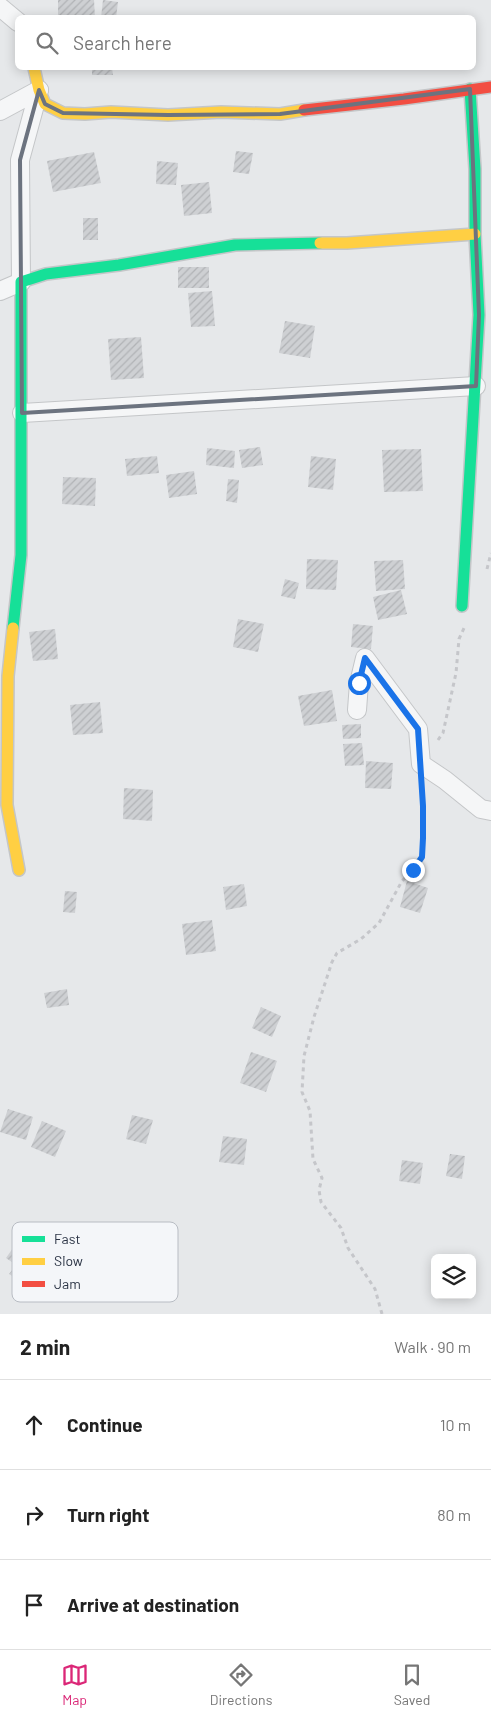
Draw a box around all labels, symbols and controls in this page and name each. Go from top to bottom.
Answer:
search box [15,15,476,70]
icon: search [33,29,61,57]
text: Search here [73,31,172,54]
route start [348,672,371,695]
route end [402,859,425,882]
legend [12,1222,178,1302]
text: Fast [54,1230,80,1247]
text: Slow [54,1252,83,1269]
map controls [431,1254,476,1299]
button: layers [431,1254,476,1299]
text: Jam [54,1275,81,1292]
text: 2 min [20,1334,70,1359]
text: Walk · 90 m [394,1337,471,1356]
icon: ahead [20,1411,48,1439]
text: Continue [67,1413,143,1436]
text: 10 m [440,1415,471,1434]
icon: right [20,1501,48,1529]
text: Turn right [67,1503,149,1526]
text: 80 m [437,1505,471,1524]
icon: arrive [20,1591,48,1619]
text: Arrive at destination [67,1593,239,1616]
tab: Map [61,1661,89,1708]
tab: Directions [210,1661,272,1708]
tab: Saved [394,1661,430,1708]

